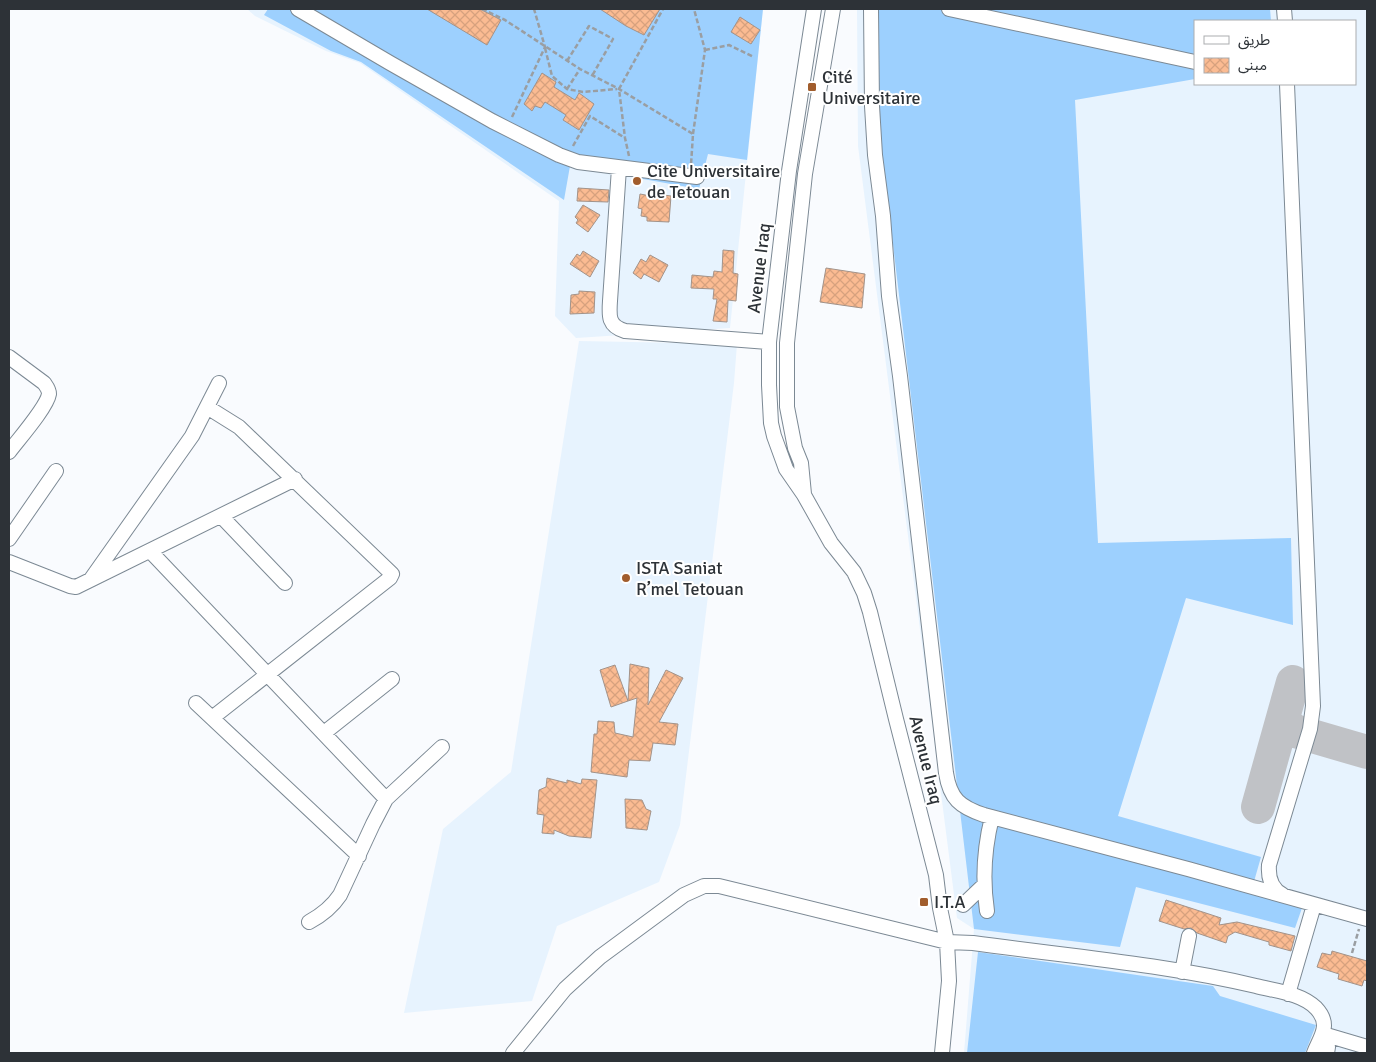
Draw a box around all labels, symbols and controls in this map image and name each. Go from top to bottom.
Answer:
legend [1194,20,1356,85]
text: طريق [1238,31,1270,50]
text: مبنى [1238,56,1267,74]
place label: Cité Universitaire [822,66,920,109]
marker: Cité Universitaire [806,81,818,93]
place label: Cite Universitaire de Tetouan [647,160,780,203]
marker: Cite Universitaire de Tetouan [631,175,643,187]
street label: Avenue Iraq [743,222,775,314]
place label: ISTA Saniat R’mel Tetouan [636,557,744,600]
marker: ISTA Saniat R’mel Tetouan [620,572,632,584]
street label: Avenue Iraq [904,713,948,807]
place label: I.T.A [934,891,966,913]
marker: I.T.A [918,896,930,908]

